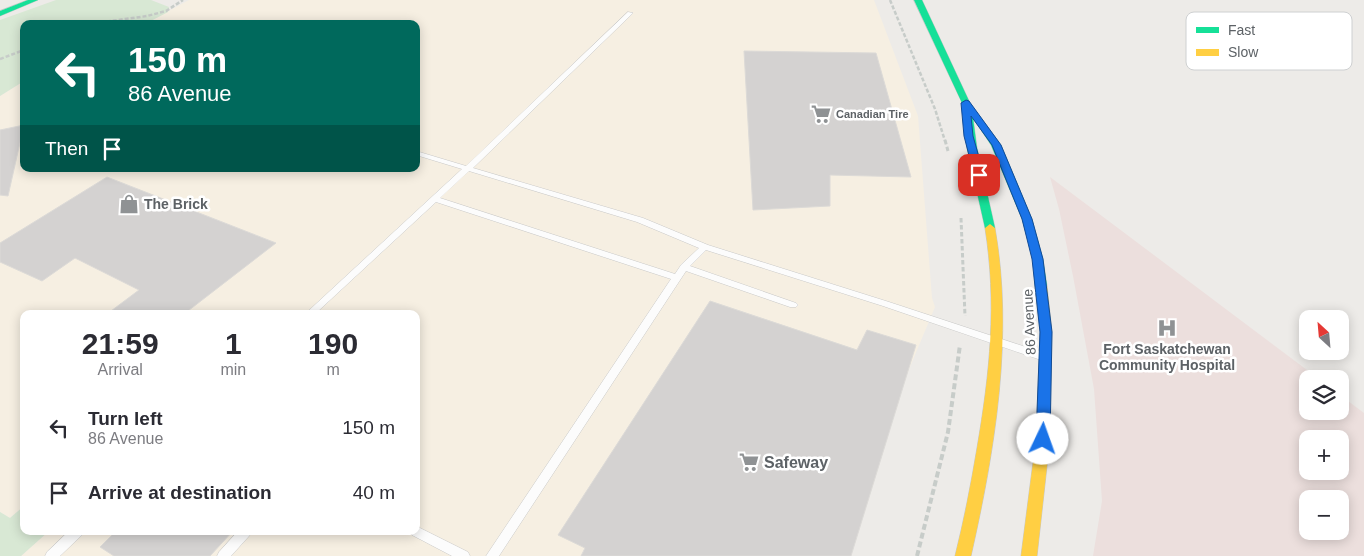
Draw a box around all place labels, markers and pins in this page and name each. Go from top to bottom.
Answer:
supermarket icon: Canadian Tire [810,103,832,125]
place label: Canadian Tire [836,108,909,120]
pin [958,154,1000,196]
shop icon: The Brick [118,193,140,215]
place label: The Brick [144,196,208,212]
hospital icon: Fort Saskatchewan Community Hospital [1156,317,1178,339]
place label: Fort Saskatchewan Community Hospital [1099,341,1235,373]
supermarket icon: Safeway [738,451,760,473]
place label: Safeway [764,454,828,471]

